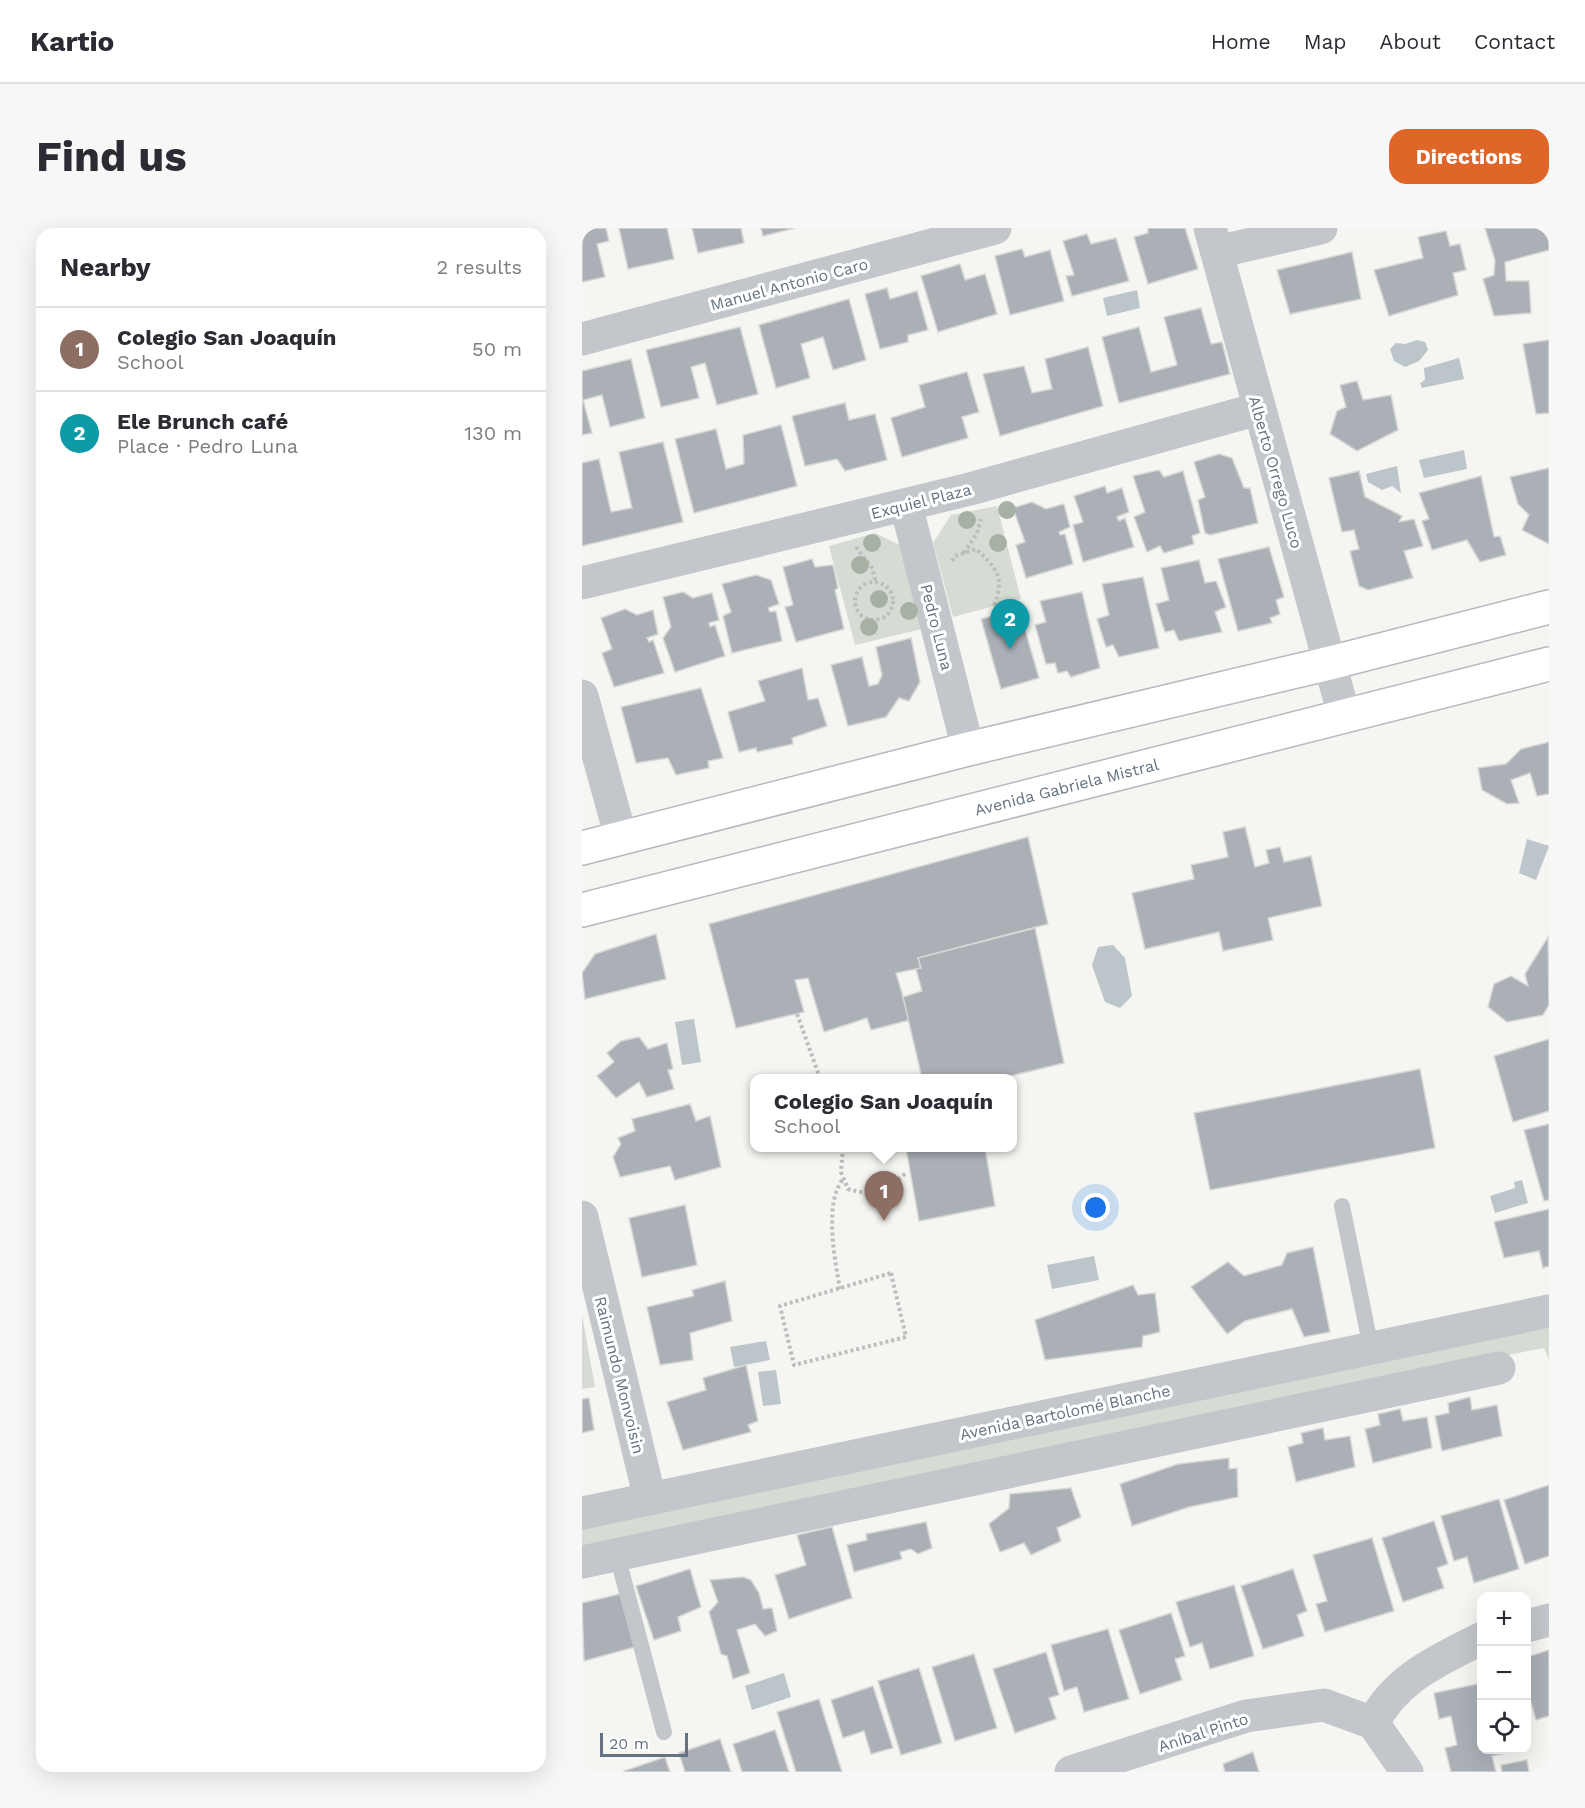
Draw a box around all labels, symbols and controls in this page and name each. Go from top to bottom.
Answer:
text: Kartio [30,25,114,58]
text: Home [1211,29,1271,54]
text: Map [1304,29,1347,54]
text: About [1380,29,1441,54]
text: Contact [1474,29,1555,54]
button: Directions [1389,129,1549,184]
text: Find us [36,132,187,181]
text: Nearby [60,252,151,282]
street label: Manuel Antonio Caro [708,254,870,315]
text: 2 results [437,255,522,279]
text: Colegio San Joaquín [117,325,336,350]
text: 1 [75,337,84,361]
text: 50 m [472,337,522,361]
text: School [117,350,184,374]
street label: Alberto Orrego Luco [1245,394,1306,551]
text: Ele Brunch café [117,409,288,434]
text: 2 [74,421,85,445]
text: 130 m [464,421,522,445]
text: Place · Pedro Luna [117,434,298,458]
street label: Exquiel Plaza [869,480,973,523]
street label: Pedro Luna [917,582,956,672]
pin: 2 [990,600,1030,649]
street label: Avenida Gabriela Mistral [973,755,1161,820]
popup [750,1074,1017,1152]
text: Colegio San Joaquín [774,1089,993,1114]
text: School [774,1114,840,1138]
pin: 1 [864,1172,904,1221]
your location [1081,1193,1110,1222]
street label: Raimundo Monvoisin [591,1294,648,1456]
street label: Avenida Bartolomé Blanche [958,1381,1172,1444]
map controls [1477,1592,1531,1754]
button: + [1477,1592,1531,1646]
button: − [1477,1646,1531,1700]
button: locate [1477,1700,1531,1754]
street label: Aníbal Pinto [1156,1709,1251,1756]
scale bar [600,1730,688,1758]
text: 20 m [609,1734,649,1753]

